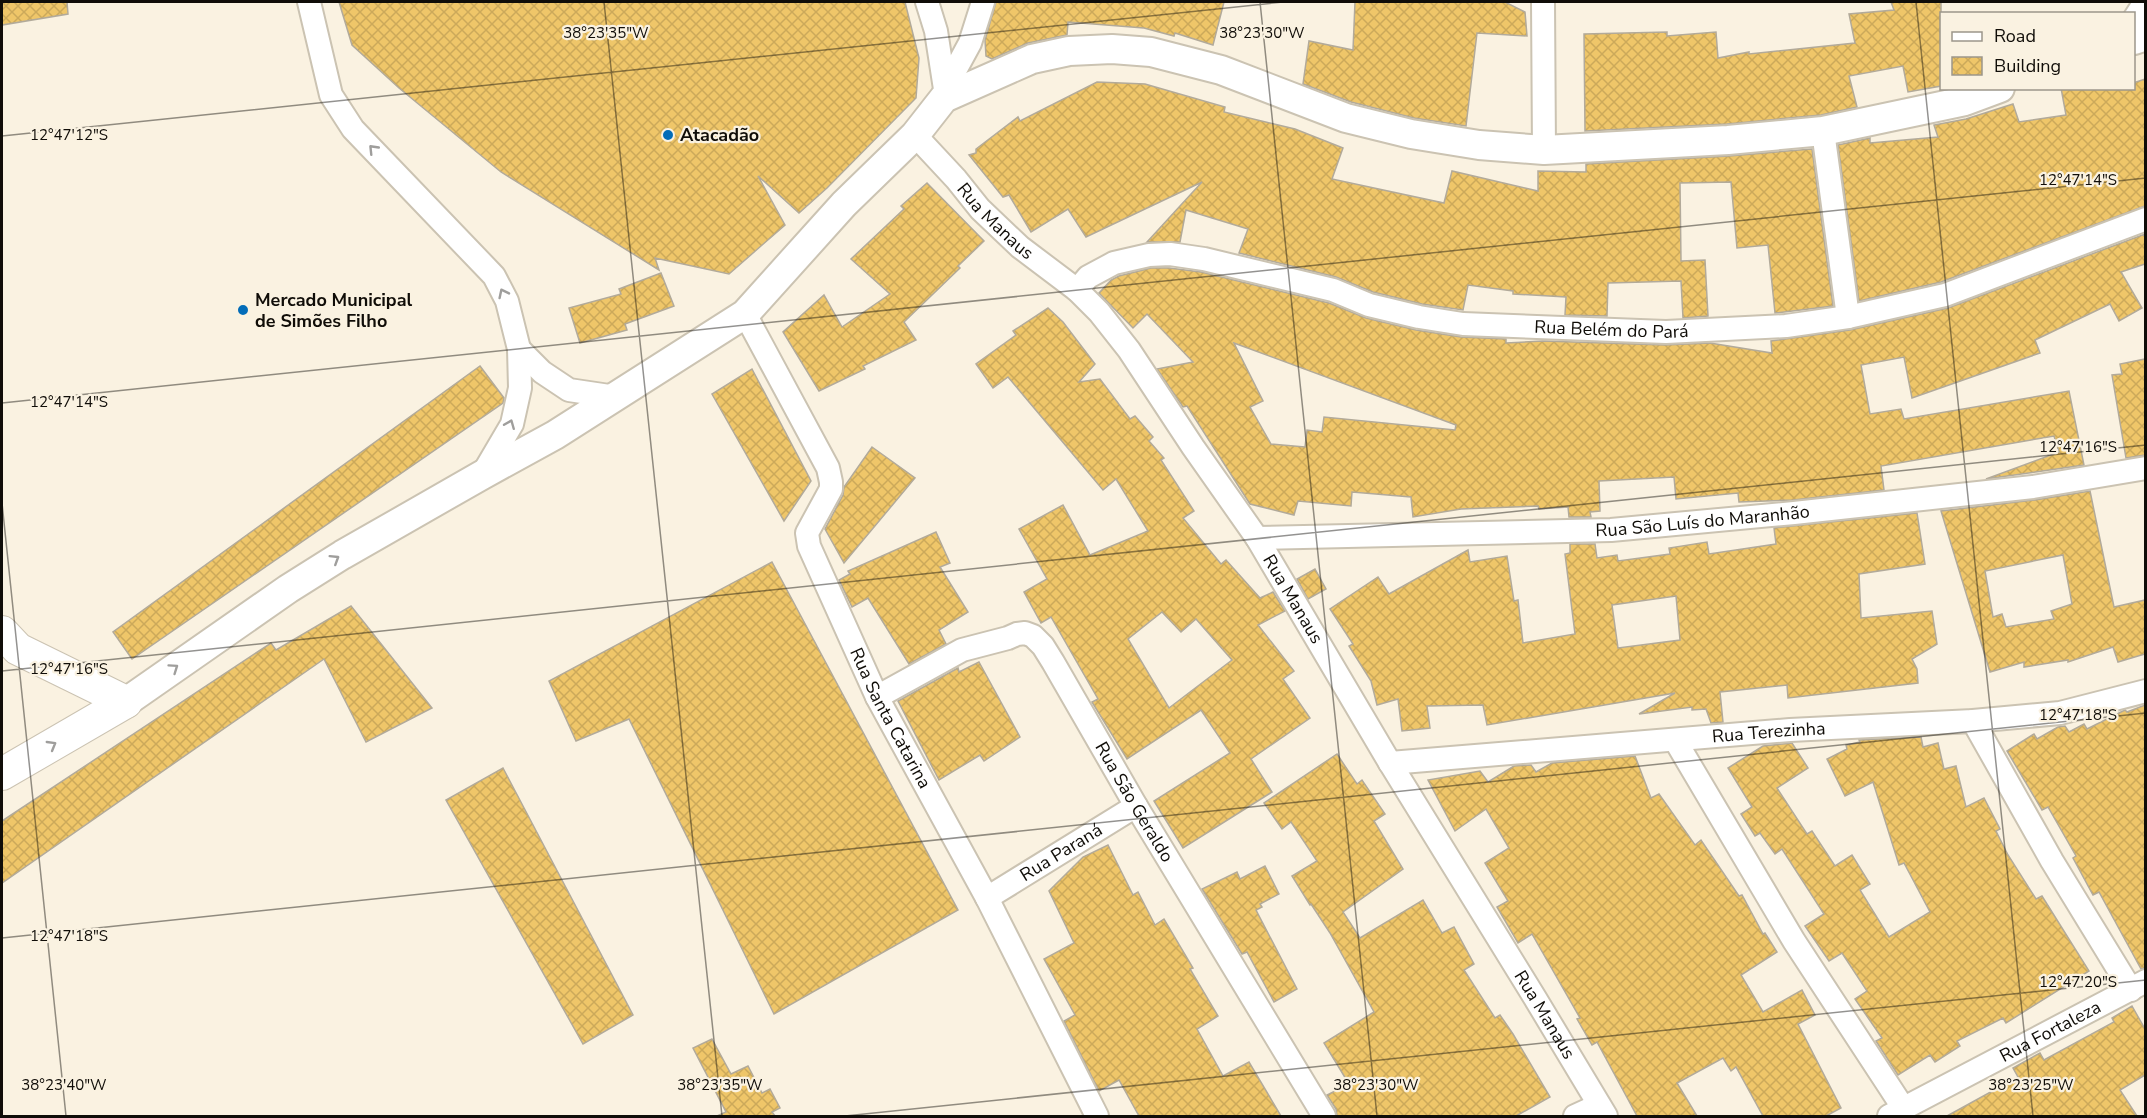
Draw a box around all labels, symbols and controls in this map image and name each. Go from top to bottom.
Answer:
legend [1940,12,2135,90]
text: 38°23'35"W [563,23,649,43]
text: 38°23'30"W [1219,23,1305,43]
text: Road [1994,24,2036,48]
text: Building [1994,54,2061,78]
place label: Atacadão [680,123,759,147]
text: 12°47'12"S [30,125,108,145]
marker: Atacadão [661,128,675,142]
one-way arrow [369,145,380,156]
text: 12°47'14"S [2039,170,2117,190]
street label: Rua Manaus [952,178,1039,265]
place label: Mercado Municipal de Simões Filho [255,288,413,333]
one-way arrow [498,289,510,300]
marker: Mercado Municipal de Simões Filho [236,303,250,317]
street label: Rua Belém do Pará [1534,315,1689,344]
text: 12°47'14"S [30,392,108,412]
one-way arrow [503,419,515,430]
text: 12°47'16"S [2039,437,2117,457]
street label: Rua São Luís do Maranhão [1595,499,1811,542]
street label: Rua Manaus [1257,550,1329,648]
one-way arrow [328,555,339,566]
street label: Rua Santa Catarina [844,644,937,793]
text: 12°47'16"S [30,659,108,679]
one-way arrow [167,664,178,675]
text: 12°47'18"S [2039,705,2117,725]
street label: Rua Terezinha [1711,716,1826,748]
street label: Rua São Geraldo [1089,737,1179,867]
one-way arrow [46,740,56,752]
street label: Rua Paraná [1015,818,1107,887]
text: 12°47'18"S [30,926,108,946]
street label: Rua Manaus [1509,966,1581,1064]
text: 12°47'20"S [2039,972,2117,992]
street label: Rua Fortaleza [1995,995,2105,1068]
text: 38°23'40"W [21,1075,107,1095]
text: 38°23'35"W [677,1075,763,1095]
text: 38°23'30"W [1333,1075,1419,1095]
text: 38°23'25"W [1988,1075,2074,1095]

